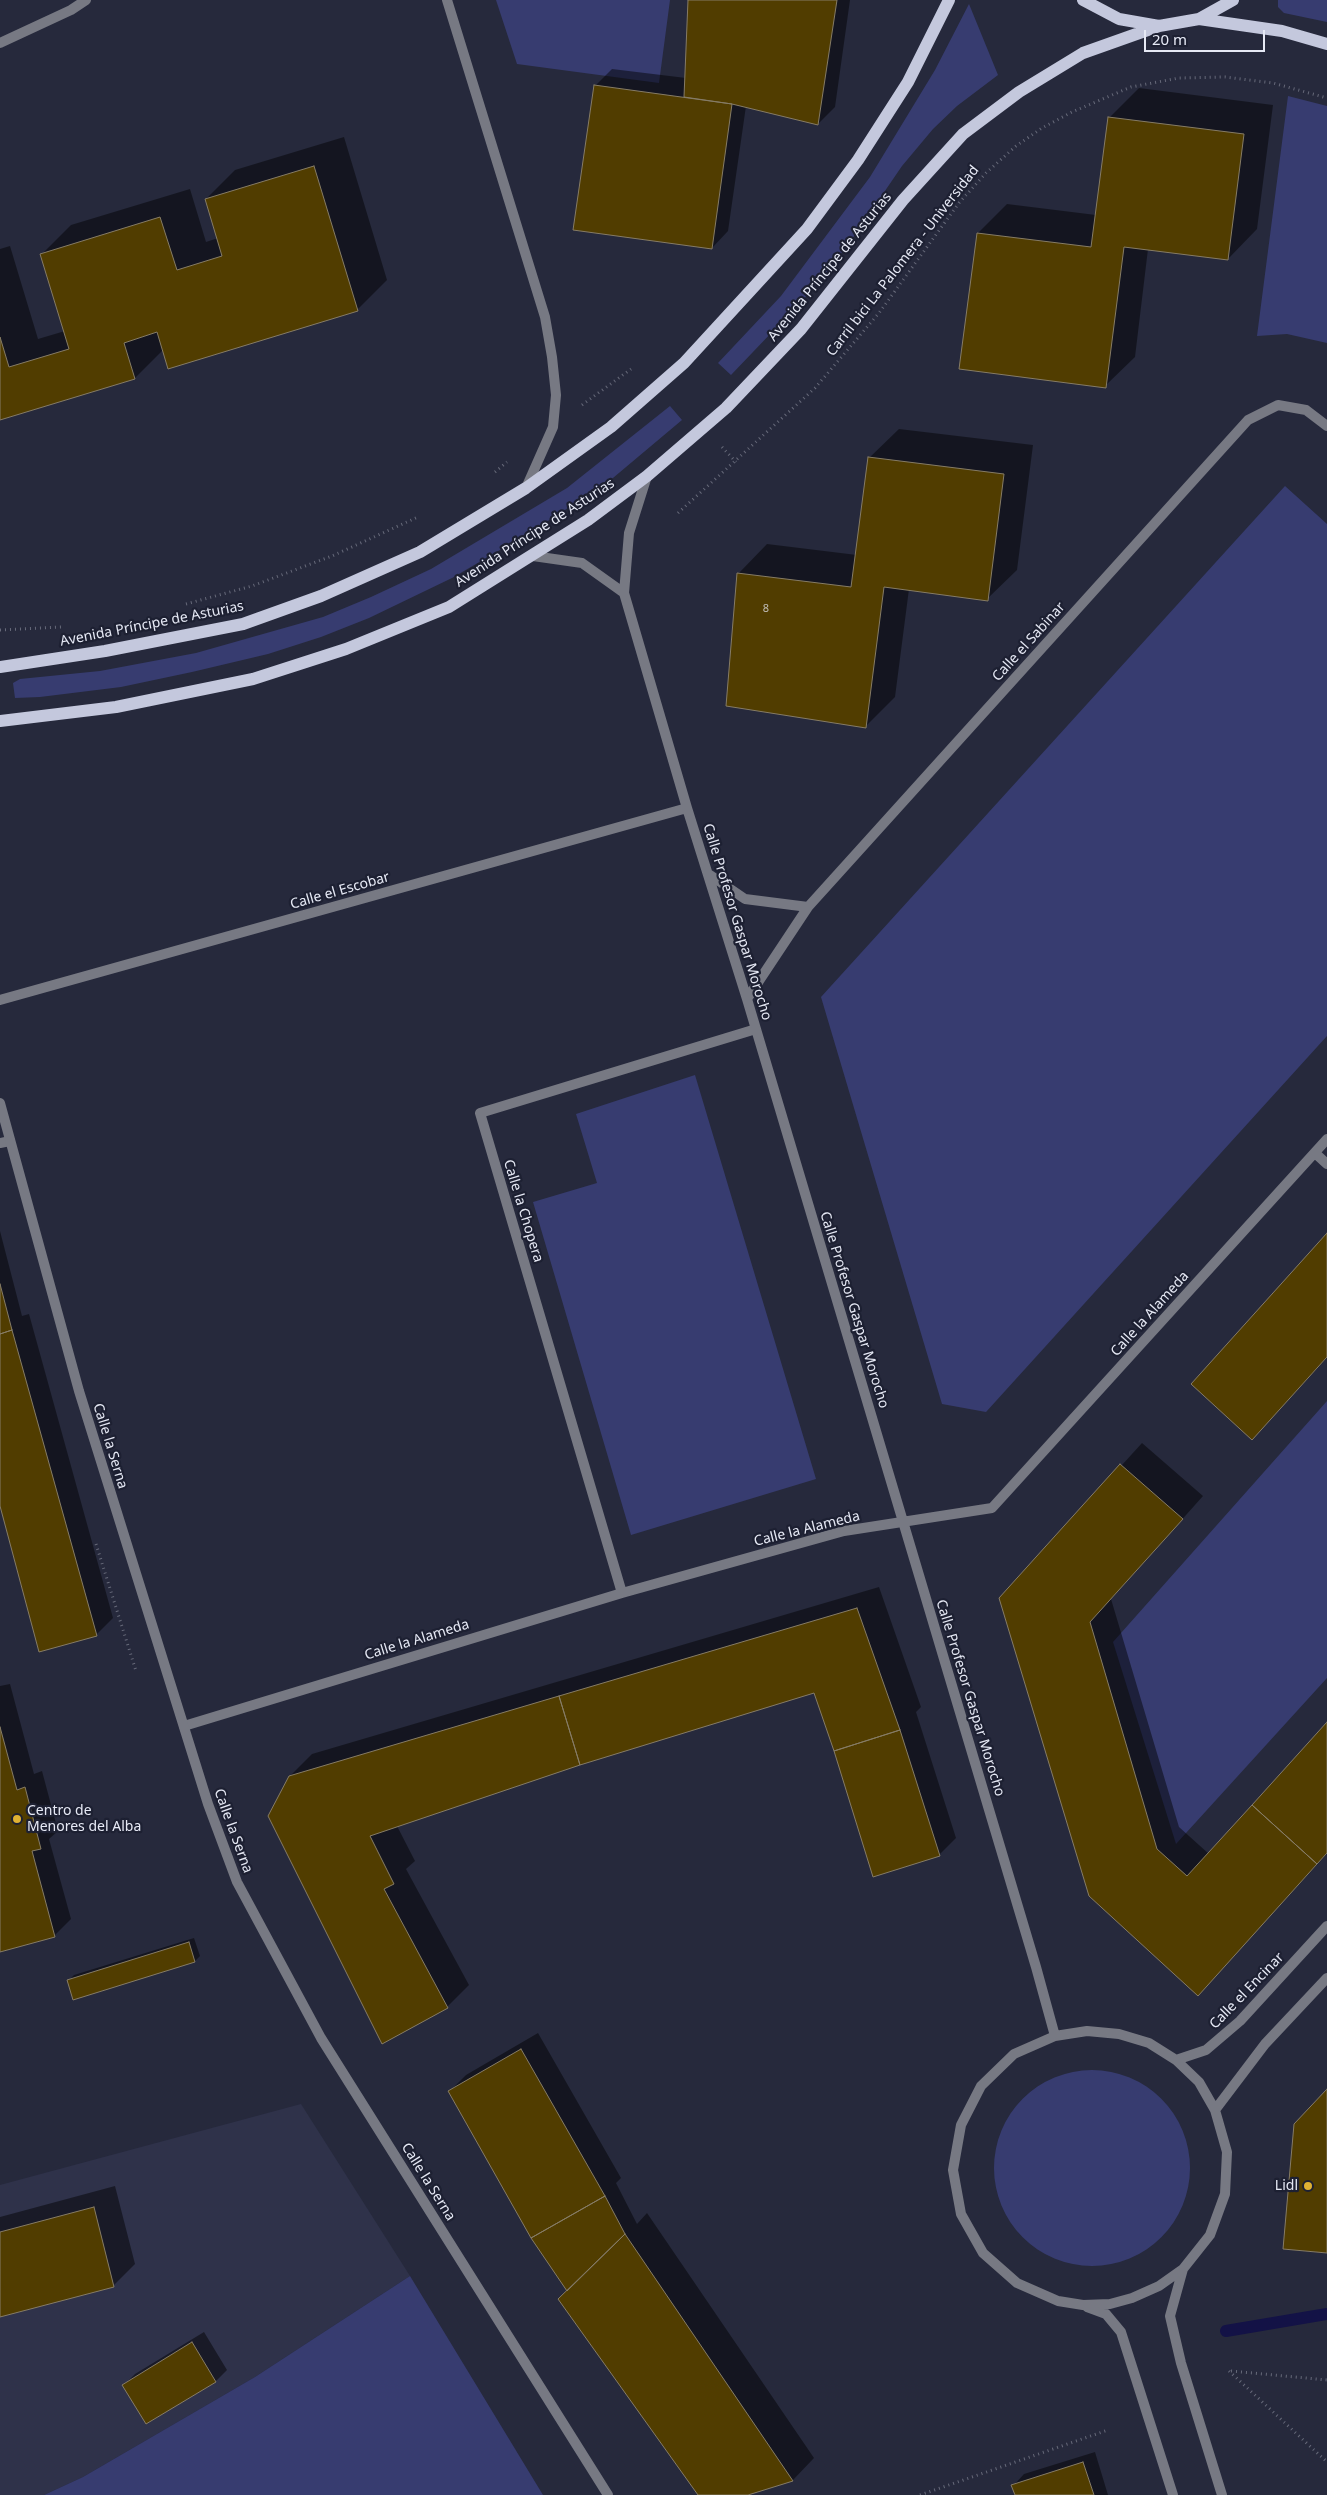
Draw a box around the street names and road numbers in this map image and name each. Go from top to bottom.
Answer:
street label: Carril bici La Palomera - Universidad [823,162,983,360]
street label: Avenida Príncipe de Asturias [765,189,895,345]
street label: Avenida Príncipe de Asturias [452,475,618,591]
street label: Avenida Príncipe de Asturias [59,598,245,650]
street label: Calle el Sabinar [989,599,1069,685]
street label: Calle Profesor Gaspar Morocho [699,822,775,1022]
street label: Calle el Escobar [288,869,392,913]
street label: Calle la Chopera [499,1158,547,1264]
street label: Calle Profesor Gaspar Morocho [816,1210,892,1410]
street label: Calle la Alameda [1107,1268,1193,1360]
street label: Calle la Serna [89,1401,131,1491]
street label: Calle la Alameda [752,1508,862,1550]
street label: Calle Profesor Gaspar Morocho [932,1598,1008,1798]
street label: Calle la Alameda [363,1616,471,1664]
street label: Calle la Serna [210,1787,256,1875]
street label: Calle el Encinar [1206,1949,1288,2033]
street label: Calle la Serna [397,2140,459,2224]

